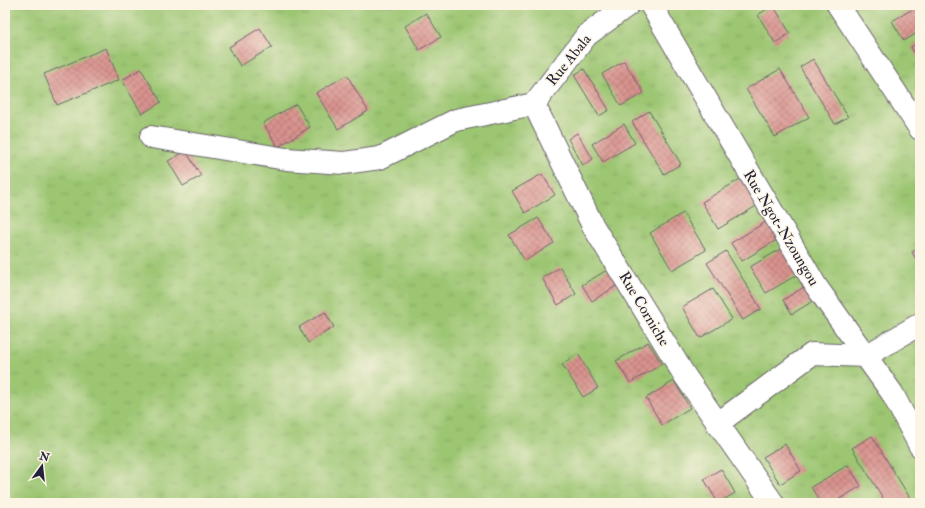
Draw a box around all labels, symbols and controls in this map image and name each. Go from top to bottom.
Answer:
street label: Rue Abala [542,30,596,90]
street label: Rue Ngot-Nzoungou [739,167,823,290]
street label: Rue Corniche [614,268,674,350]
north arrow [22,446,62,486]
text: N [37,449,52,465]

